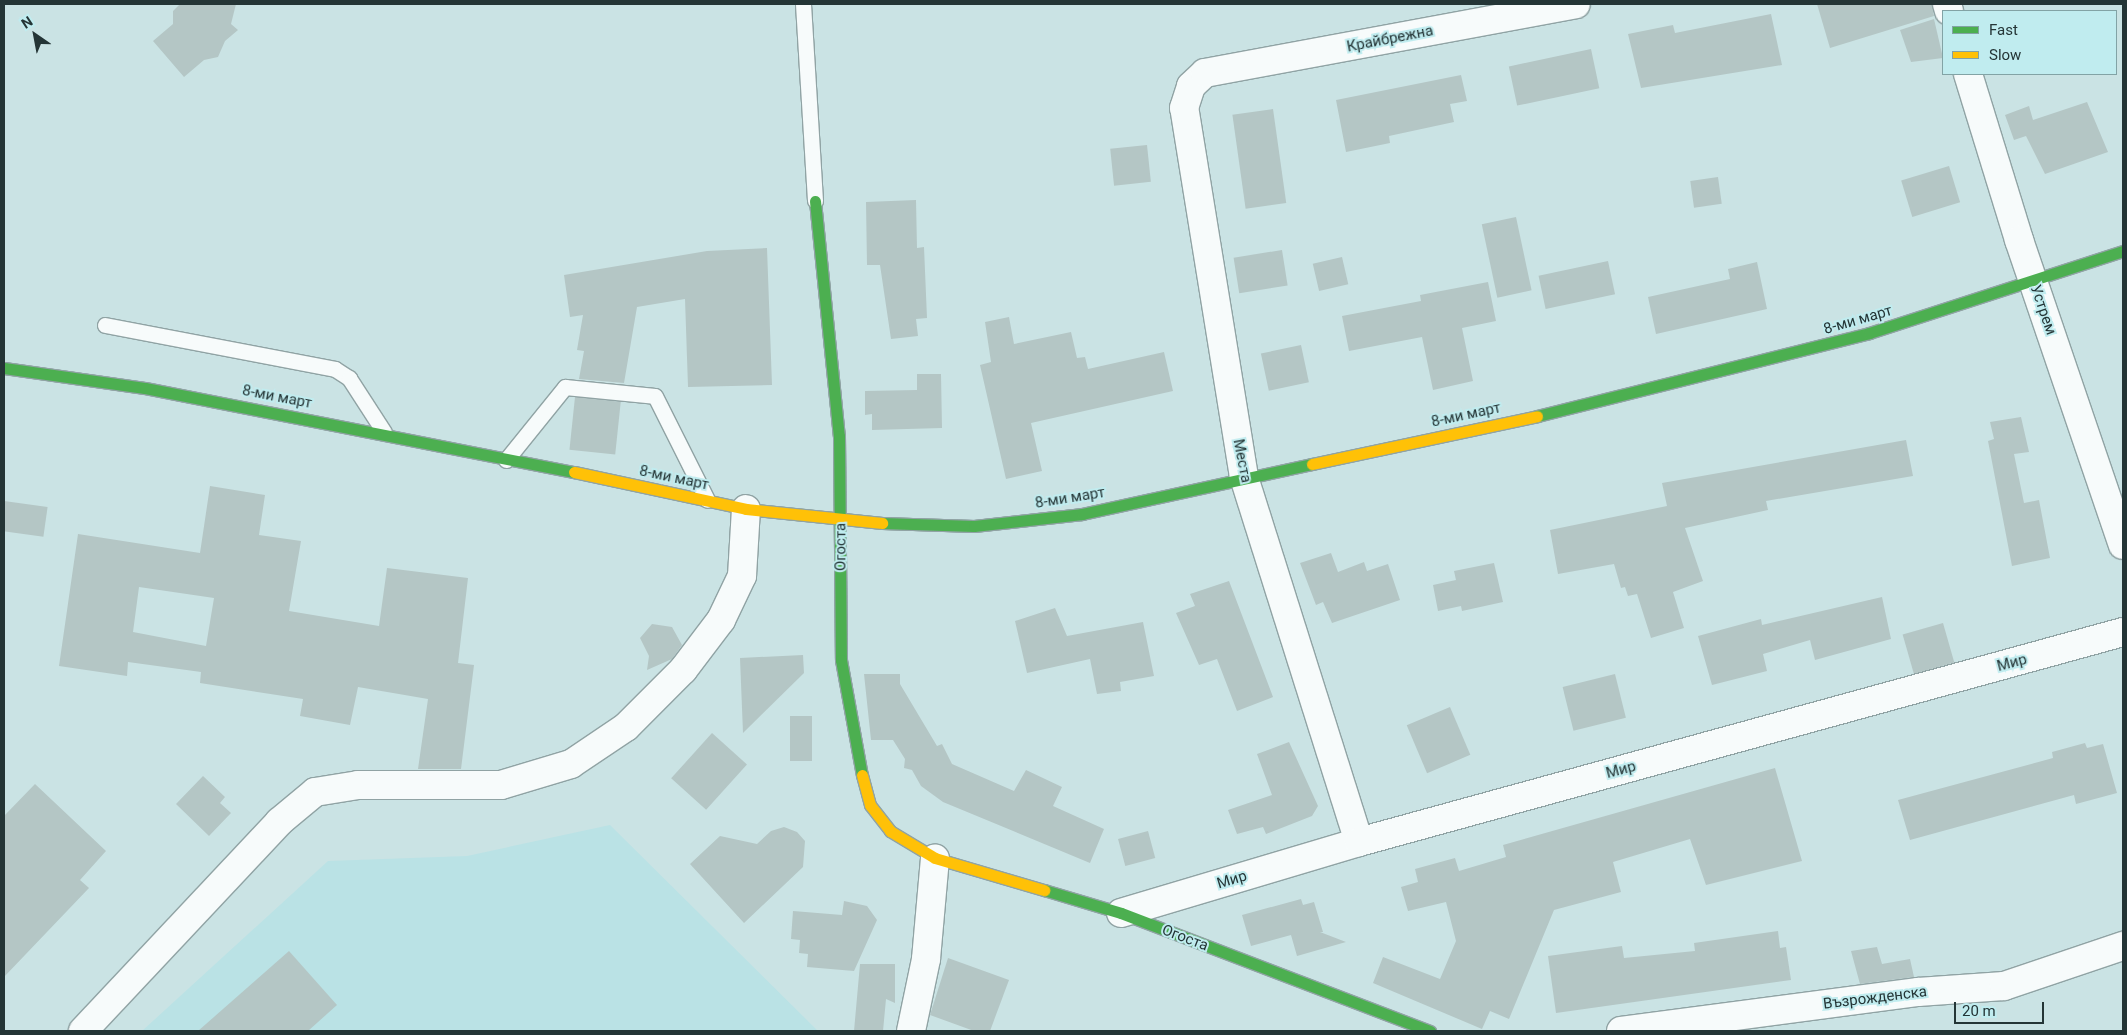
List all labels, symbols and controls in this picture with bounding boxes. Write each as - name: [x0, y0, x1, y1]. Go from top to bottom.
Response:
- north arrow: [10, 10, 60, 60]
- legend: [1942, 10, 2117, 75]
- text: N: [18, 13, 35, 32]
- text: Fast: [1989, 21, 2018, 39]
- street label: Крайбрежна: [1345, 22, 1435, 56]
- text: Slow: [1989, 46, 2021, 64]
- street label: Устрем: [2026, 283, 2060, 337]
- street label: 8-ми март: [1822, 302, 1894, 338]
- street label: 8-ми март: [241, 381, 313, 413]
- street label: 8-ми март: [1430, 399, 1502, 431]
- street label: Места: [1229, 438, 1255, 484]
- street label: 8-ми март: [638, 462, 710, 494]
- street label: 8-ми март: [1034, 484, 1106, 512]
- street label: Огоста: [832, 523, 850, 571]
- street label: Мир: [1995, 650, 2029, 676]
- street label: Мир: [1604, 757, 1638, 783]
- street label: Мир: [1215, 867, 1249, 893]
- street label: Огоста: [1159, 921, 1211, 955]
- street label: Възрожденска: [1822, 983, 1928, 1013]
- scale bar: [1957, 992, 2047, 1024]
- text: 20 m: [1962, 1002, 1996, 1020]

